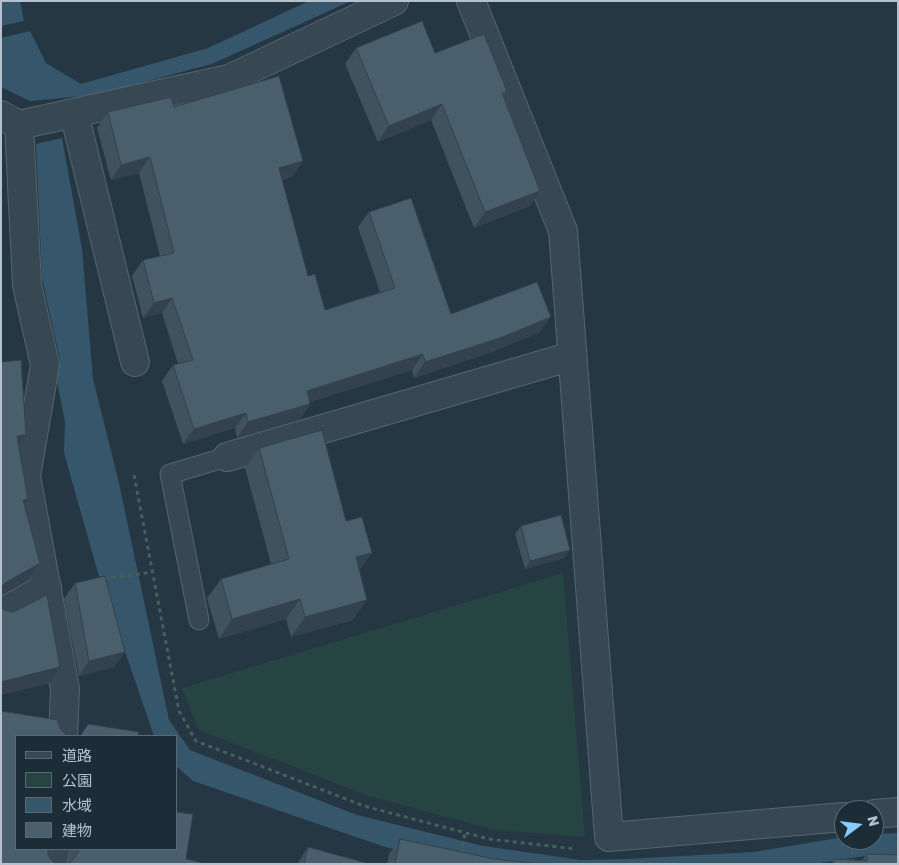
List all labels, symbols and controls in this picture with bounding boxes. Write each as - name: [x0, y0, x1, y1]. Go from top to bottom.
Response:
- legend: [15, 735, 178, 850]
- text: 道路: [62, 747, 92, 765]
- text: 公園: [62, 772, 92, 790]
- text: 水域: [62, 797, 92, 815]
- north arrow: [834, 800, 884, 850]
- text: N: [863, 814, 883, 828]
- text: 建物: [62, 822, 92, 840]

